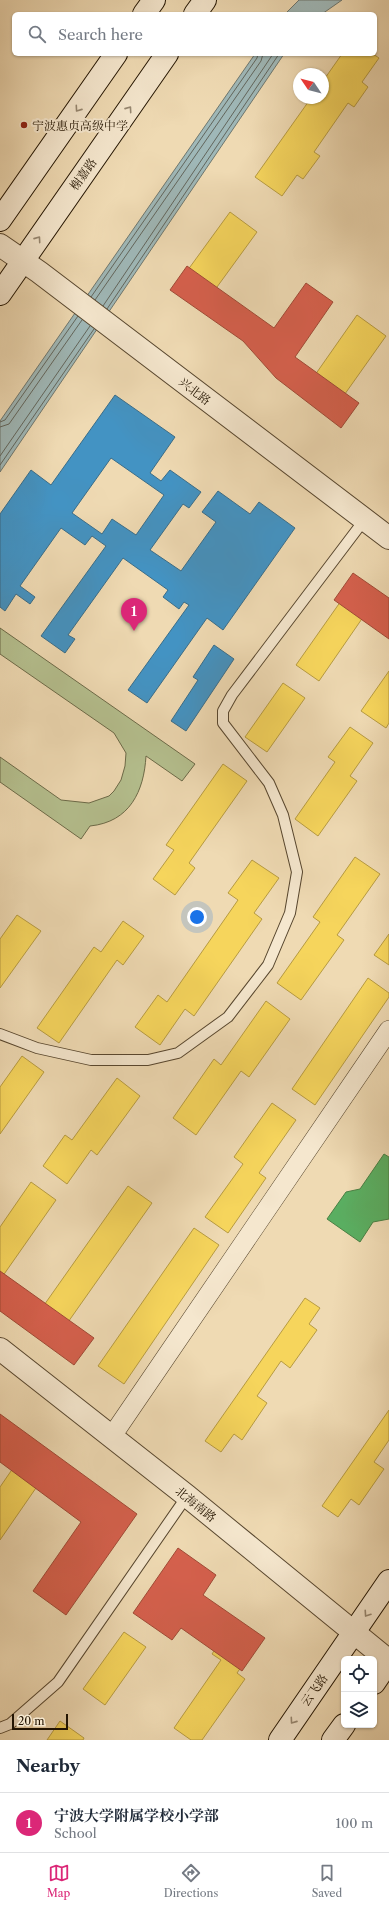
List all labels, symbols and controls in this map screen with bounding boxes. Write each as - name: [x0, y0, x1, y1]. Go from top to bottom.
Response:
- search box: [12, 12, 377, 56]
- icon: search: [26, 23, 48, 45]
- text: Search here: [58, 25, 143, 44]
- north arrow: [293, 68, 329, 104]
- one-way arrow: [75, 105, 83, 112]
- one-way arrow: [124, 106, 132, 113]
- place label: 宁波惠贞高级中学: [32, 118, 128, 133]
- marker: 宁波惠贞高级中学: [19, 120, 29, 130]
- street label: 榭嘉路: [67, 155, 99, 193]
- one-way arrow: [33, 236, 40, 243]
- street label: 兴北路: [176, 374, 214, 408]
- pin: 1: [121, 598, 147, 631]
- your location: [187, 907, 207, 927]
- street label: 北海南路: [173, 1483, 219, 1525]
- one-way arrow: [365, 1609, 372, 1616]
- map controls: [341, 1656, 377, 1728]
- button: locate: [341, 1656, 377, 1692]
- street label: 云飞路: [298, 1671, 330, 1709]
- button: layers: [341, 1692, 377, 1728]
- scale bar: [12, 1712, 68, 1731]
- text: 20 m: [18, 1714, 44, 1728]
- one-way arrow: [291, 1716, 298, 1723]
- text: Nearby: [16, 1756, 80, 1776]
- text: 宁波大学附属学校小学部: [54, 1806, 219, 1825]
- text: 1: [26, 1815, 32, 1831]
- text: 100 m: [335, 1815, 373, 1831]
- text: School: [54, 1825, 97, 1841]
- tab: Map: [47, 1862, 70, 1900]
- tab: Directions: [164, 1862, 218, 1900]
- tab: Saved: [312, 1862, 342, 1900]

